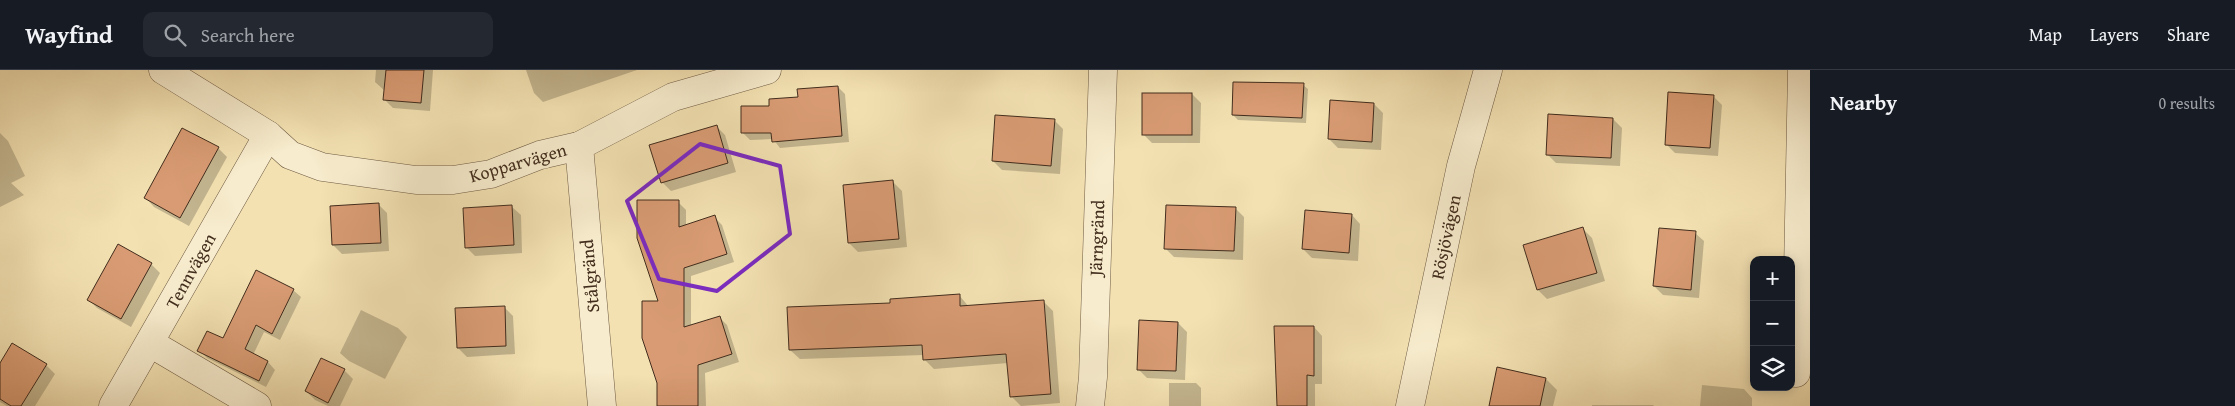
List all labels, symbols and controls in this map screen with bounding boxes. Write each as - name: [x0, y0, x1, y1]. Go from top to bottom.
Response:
- search box: [143, 12, 493, 57]
- text: Wayfind: [25, 17, 113, 52]
- icon: search: [161, 21, 189, 49]
- text: Search here: [201, 21, 295, 49]
- text: Map: [2029, 21, 2062, 48]
- text: Layers: [2090, 21, 2139, 48]
- text: Share: [2167, 21, 2210, 48]
- text: Nearby: [1830, 87, 1897, 118]
- text: 0 results: [2158, 91, 2215, 115]
- street label: Kopparvägen: [466, 136, 570, 189]
- street label: Rösjövägen: [1423, 192, 1468, 282]
- street label: Järngränd: [1082, 199, 1111, 279]
- street label: Tennvägen: [159, 228, 222, 314]
- street label: Stålgränd: [573, 238, 606, 314]
- map controls: [1750, 256, 1795, 391]
- button: +: [1750, 256, 1795, 301]
- button: −: [1750, 301, 1795, 346]
- button: layers: [1750, 346, 1795, 391]

